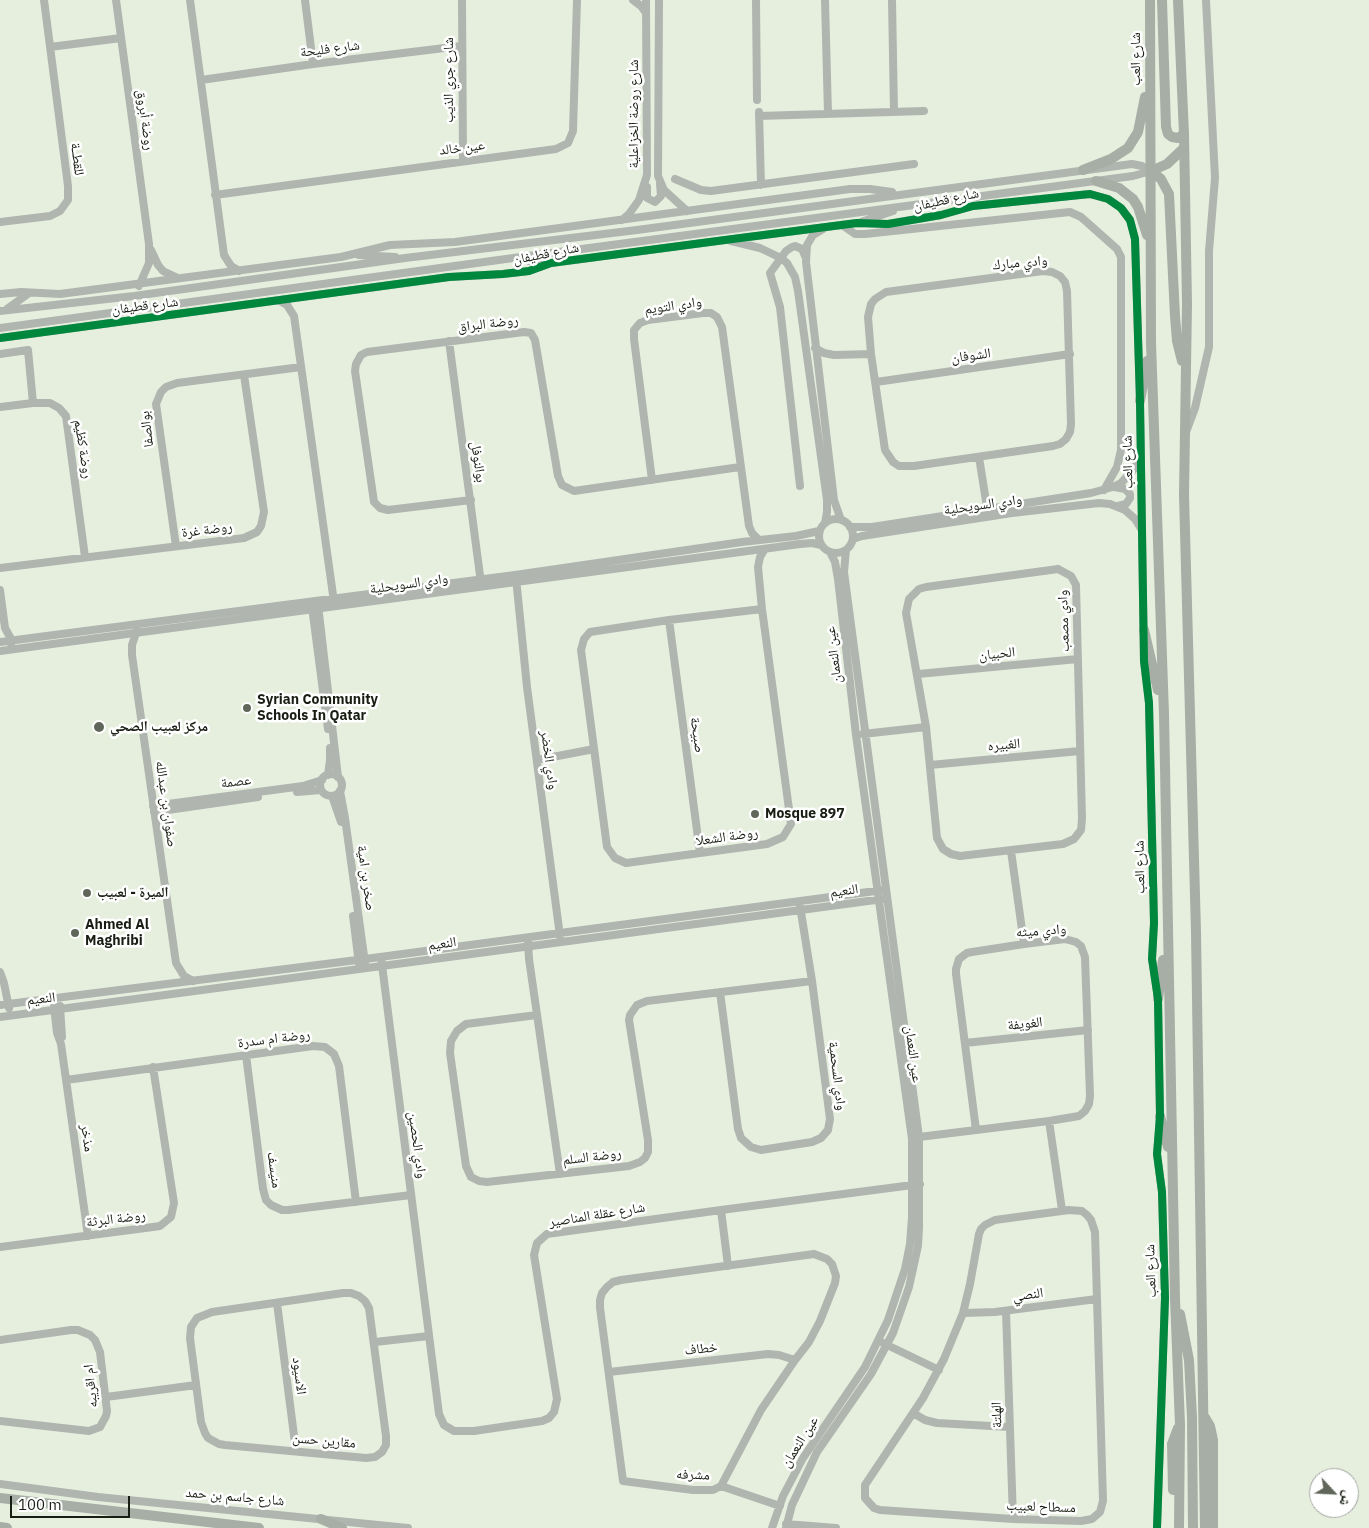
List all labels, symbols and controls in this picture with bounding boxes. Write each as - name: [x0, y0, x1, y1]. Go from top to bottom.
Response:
- street label: شارع العب: [1128, 32, 1144, 86]
- street label: شارع فليحة: [299, 37, 361, 61]
- street label: شارع جري الذيب: [441, 37, 457, 123]
- street label: شارع روضة الخزاعلية: [626, 60, 642, 168]
- street label: روضة أبروق: [132, 89, 158, 151]
- street label: عين خالد: [438, 137, 486, 159]
- street label: للقطــة: [67, 142, 87, 176]
- street label: شارع قطيفان: [912, 185, 980, 215]
- street label: شارع قطيفان: [512, 239, 580, 269]
- street label: وادي مبارك: [992, 252, 1048, 274]
- street label: شارع قطيفان: [111, 294, 179, 318]
- street label: وادي التويم: [643, 294, 703, 318]
- street label: روضة البراق: [457, 312, 519, 336]
- street label: الشوفان: [950, 345, 992, 367]
- street label: بوالصفا: [136, 410, 158, 448]
- street label: روضة كظيم: [70, 418, 96, 480]
- street label: شارع العب: [1119, 435, 1137, 489]
- street label: بوالنوفل: [467, 440, 489, 484]
- street label: وادي السويحلية: [943, 491, 1023, 519]
- street label: روضة غرة: [181, 519, 233, 541]
- street label: وادي السويحلية: [369, 570, 449, 598]
- street label: وادي مصعب: [1055, 590, 1073, 652]
- street label: عين النعمان: [822, 626, 846, 684]
- street label: الحبيان: [978, 644, 1016, 664]
- place label: Syrian Community Schools In Qatar: [257, 692, 378, 724]
- marker: Syrian Community Schools In Qatar: [241, 702, 253, 714]
- street label: صبيحة: [686, 716, 708, 754]
- place label: مركز لعبيب الصحي: [110, 719, 208, 735]
- marker: مركز لعبيب الصحي: [92, 720, 106, 734]
- street label: وادي الخضر: [537, 729, 561, 791]
- street label: الغبيره: [987, 735, 1021, 755]
- street label: صفوان بن عبدالله: [152, 760, 180, 848]
- street label: عصمة: [220, 772, 252, 792]
- place label: Mosque 897: [765, 806, 845, 822]
- marker: Mosque 897: [749, 808, 761, 820]
- street label: روضة الشعلا: [695, 824, 759, 850]
- street label: شارع العب: [1131, 840, 1149, 894]
- street label: صخر بن امية: [353, 844, 379, 912]
- street label: النعيم: [829, 881, 859, 901]
- place label: الميرة - لعبيب: [97, 885, 168, 901]
- marker: الميرة - لعبيب: [81, 887, 93, 899]
- place label: Ahmed Al Maghribi: [85, 917, 149, 950]
- street label: وادي ميثه: [1015, 921, 1067, 941]
- marker: Ahmed Al Maghribi: [69, 927, 81, 939]
- street label: النعيم: [427, 934, 457, 954]
- street label: النعيم: [26, 989, 56, 1009]
- street label: الغويفة: [1007, 1014, 1043, 1034]
- street label: عين النعمان: [901, 1024, 925, 1084]
- street label: روضة ام سدرة: [237, 1026, 311, 1052]
- street label: وادي السحمية: [824, 1040, 850, 1112]
- street label: وادي الحصين: [404, 1110, 430, 1180]
- street label: مذخر: [77, 1123, 97, 1153]
- street label: روضة السلم: [562, 1145, 622, 1169]
- street label: منيسف: [263, 1151, 285, 1189]
- street label: شارع عقلة المناصير: [548, 1199, 646, 1231]
- street label: روضة البرثة: [85, 1207, 147, 1231]
- street label: شارع العب: [1142, 1244, 1160, 1298]
- street label: النصي: [1012, 1285, 1044, 1305]
- street label: خطاف: [684, 1339, 718, 1359]
- street label: الاسيود: [288, 1357, 310, 1395]
- street label: ام اقريبه: [80, 1363, 102, 1409]
- street label: الهلتة: [988, 1401, 1006, 1429]
- street label: عين النعمان: [778, 1413, 822, 1471]
- street label: مقارين حسن: [292, 1430, 356, 1452]
- street label: مشرفه: [676, 1466, 710, 1484]
- north arrow: [1309, 1468, 1359, 1518]
- street label: شارع جاسم بن حمد: [185, 1484, 285, 1510]
- scale bar: [12, 1486, 132, 1518]
- text: ش: [1335, 1488, 1358, 1509]
- text: 100 m: [18, 1495, 62, 1514]
- street label: مسطاح لعبيب: [1006, 1497, 1076, 1517]

